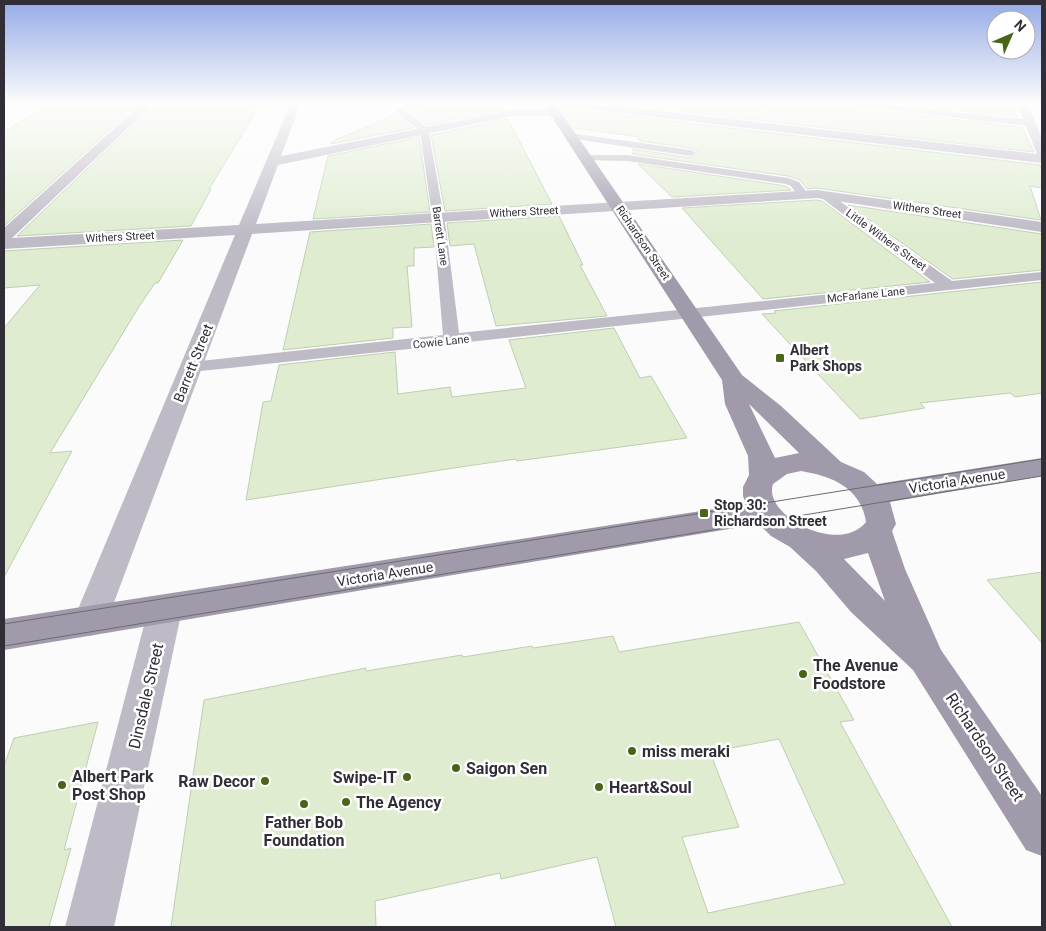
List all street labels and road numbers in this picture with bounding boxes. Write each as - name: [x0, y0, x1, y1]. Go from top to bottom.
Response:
- street label: Withers Street: [892, 199, 963, 221]
- street label: Richardson Street: [613, 203, 673, 283]
- street label: Withers Street: [489, 204, 559, 220]
- street label: Barrett Lane: [429, 206, 451, 267]
- street label: Little Withers Street: [843, 206, 929, 274]
- street label: Withers Street: [85, 229, 155, 245]
- street label: McFarlane Lane: [826, 284, 906, 306]
- street label: Barrett Street: [170, 321, 216, 404]
- street label: Cowie Lane: [412, 333, 470, 351]
- street label: Victoria Avenue: [908, 466, 1006, 496]
- street label: Victoria Avenue: [336, 559, 434, 589]
- street label: Dinsdale Street: [125, 641, 167, 751]
- street label: Richardson Street: [942, 689, 1028, 805]

